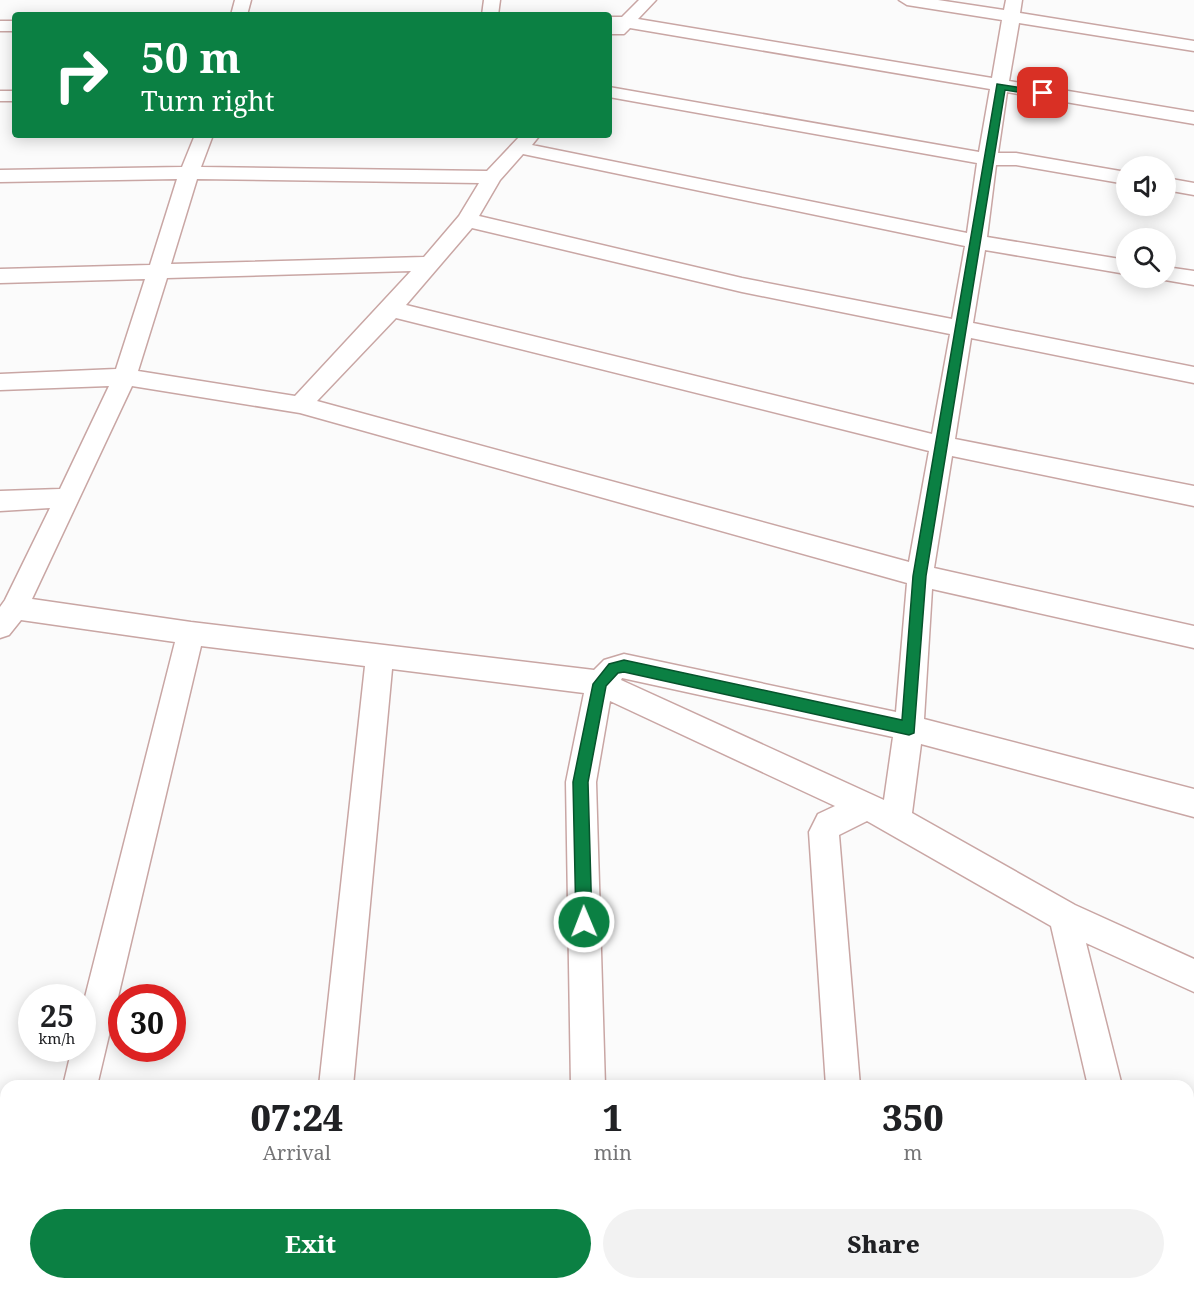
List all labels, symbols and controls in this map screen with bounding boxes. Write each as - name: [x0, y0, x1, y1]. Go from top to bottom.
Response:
- text: 50 m: [141, 28, 241, 85]
- icon: right: [42, 36, 120, 114]
- pin: [1017, 67, 1068, 118]
- icon: arrive: [1026, 76, 1059, 109]
- text: Turn right: [141, 82, 274, 119]
- map controls: [1116, 156, 1176, 288]
- button: sound: [1116, 156, 1176, 216]
- button: search: [1116, 228, 1176, 288]
- position arrow: [552, 890, 616, 954]
- speed limit sign: 30: [108, 984, 186, 1062]
- text: 25: [40, 995, 74, 1036]
- text: km/h: [39, 1028, 75, 1048]
- text: 07:24: [250, 1093, 343, 1142]
- text: 1: [603, 1093, 623, 1142]
- text: 350: [882, 1093, 944, 1142]
- text: Arrival: [263, 1139, 331, 1166]
- text: min: [594, 1139, 632, 1166]
- text: m: [904, 1139, 922, 1166]
- button: Exit: [30, 1209, 591, 1278]
- button: Share: [603, 1209, 1164, 1278]

